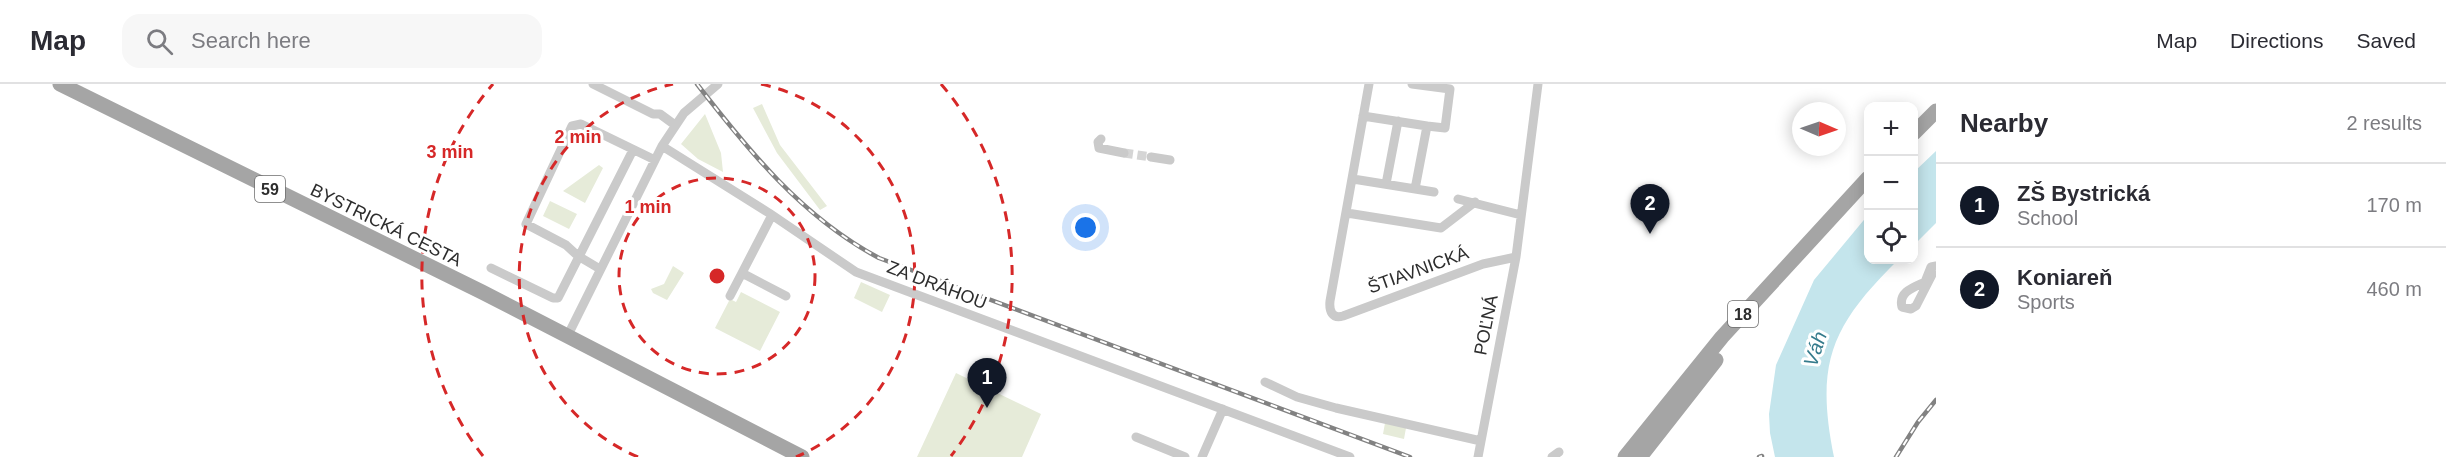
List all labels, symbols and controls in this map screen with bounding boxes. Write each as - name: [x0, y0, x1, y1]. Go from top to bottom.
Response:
- search box: [122, 14, 542, 68]
- text: Map: [30, 25, 86, 56]
- icon: search: [143, 25, 176, 58]
- text: Search here: [191, 28, 311, 53]
- text: Map: [2156, 29, 2197, 52]
- text: Directions: [2230, 29, 2323, 52]
- text: Saved: [2356, 29, 2416, 52]
- north arrow: [1792, 102, 1846, 156]
- map controls: [1864, 102, 1918, 264]
- button: +: [1864, 102, 1918, 156]
- text: Nearby: [1960, 108, 2048, 138]
- text: 2 results: [2346, 112, 2422, 134]
- text: 2 min: [554, 127, 602, 147]
- text: 3 min: [426, 142, 474, 162]
- button: −: [1864, 156, 1918, 210]
- road number: 59: [255, 176, 285, 202]
- street label: BYSTRICKÁ CESTA: [307, 180, 465, 270]
- text: ZŠ Bystrická: [2017, 181, 2150, 206]
- pin: 2: [1630, 184, 1670, 234]
- text: 1: [1974, 194, 1985, 216]
- text: 170 m: [2366, 194, 2422, 216]
- text: 1 min: [624, 197, 672, 217]
- text: School: [2017, 207, 2078, 229]
- button: locate: [1864, 210, 1918, 264]
- your location: [1071, 213, 1100, 242]
- street label: ŠTIAVNICKÁ: [1365, 242, 1471, 297]
- street label: ZA DRÁHOU: [884, 257, 990, 313]
- text: Koniareň: [2017, 265, 2112, 290]
- centre of rings: [707, 266, 727, 286]
- text: 2: [1974, 278, 1985, 300]
- text: 460 m: [2366, 278, 2422, 300]
- text: Sports: [2017, 291, 2075, 313]
- street label: POĽNÁ: [1470, 293, 1502, 357]
- road number: 18: [1728, 301, 1758, 327]
- water label: Váh: [1799, 329, 1831, 369]
- pin: 1: [968, 358, 1006, 408]

